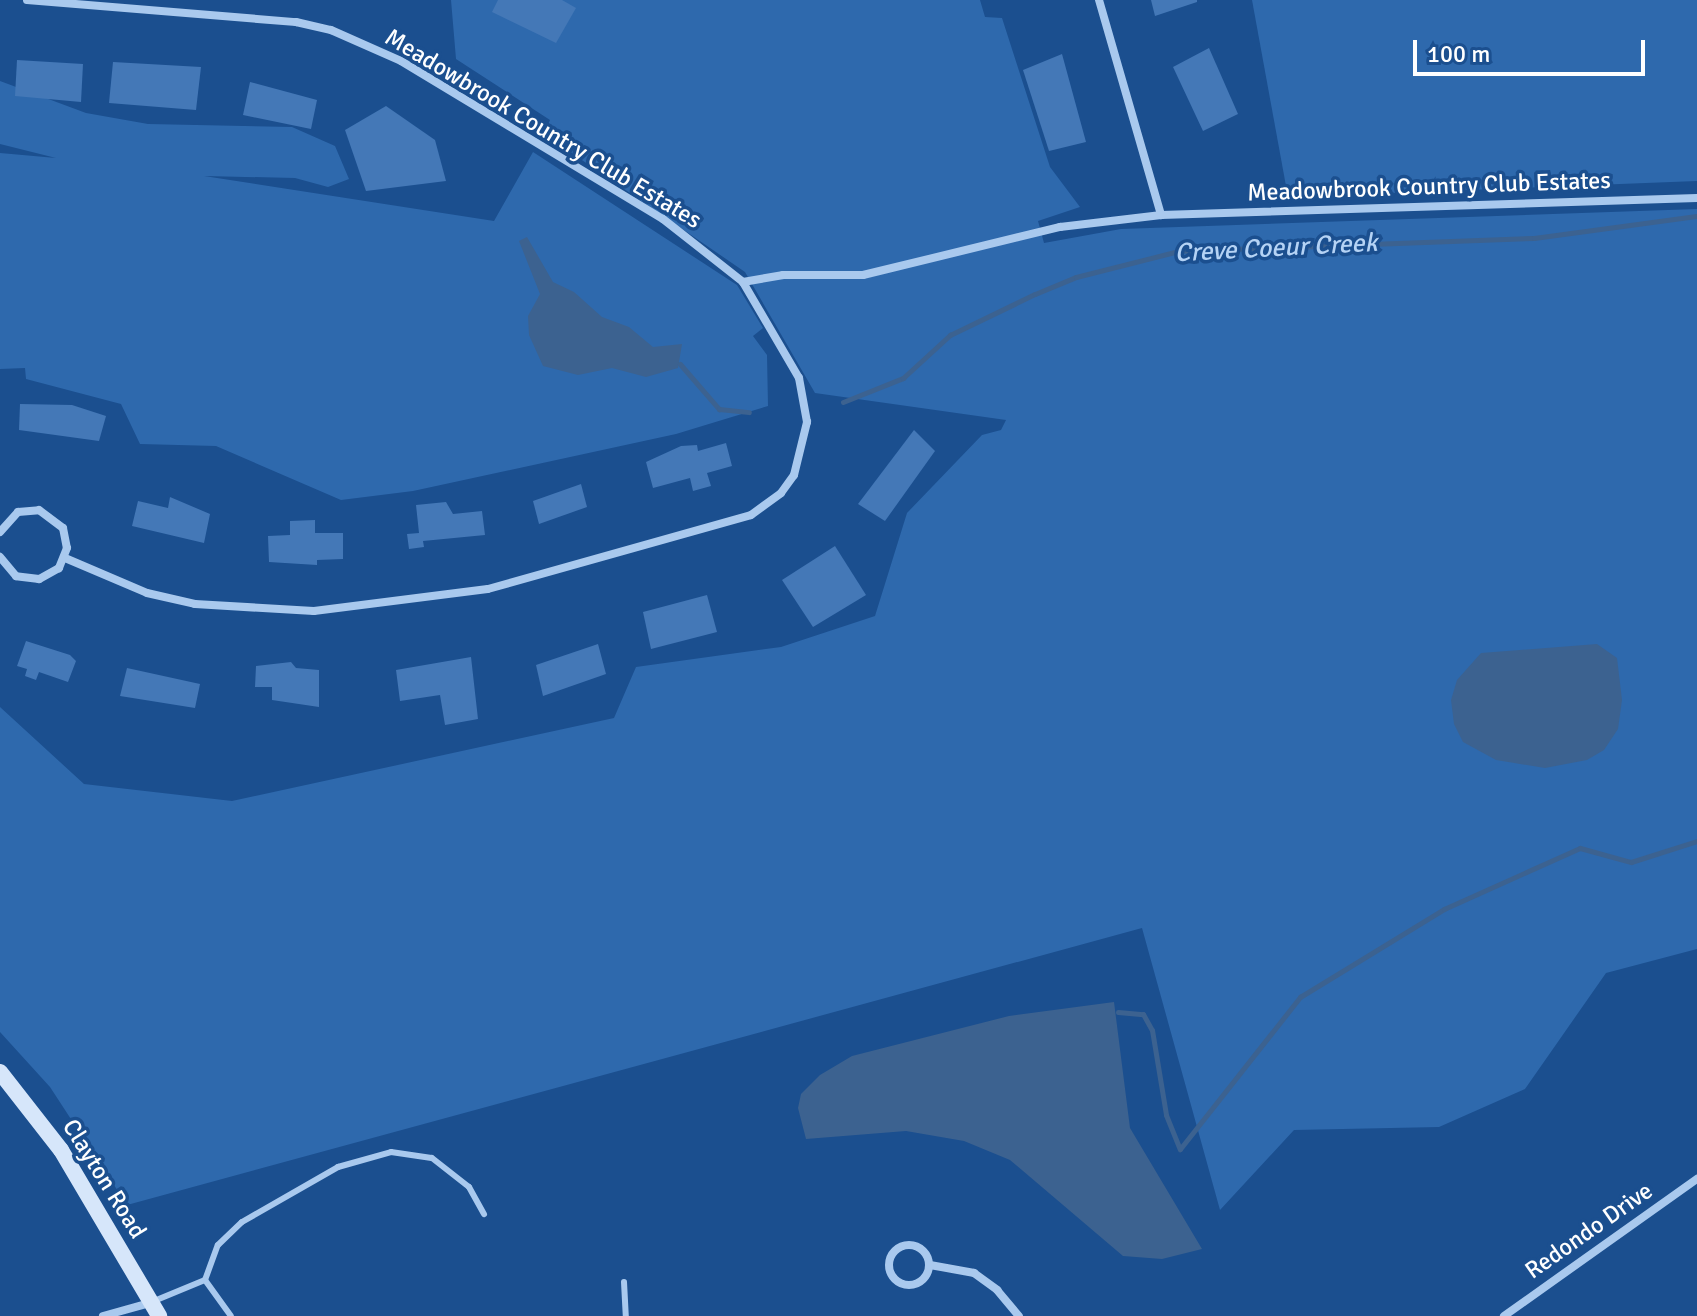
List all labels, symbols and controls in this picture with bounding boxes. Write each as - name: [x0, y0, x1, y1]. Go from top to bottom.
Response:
- street label: Meadowbrook Country Club Estates: [380, 23, 706, 235]
- scale bar: [1417, 24, 1649, 74]
- text: 100 m: [1427, 39, 1490, 69]
- street label: Meadowbrook Country Club Estates: [1247, 166, 1611, 208]
- water label: Creve Coeur Creek: [1174, 228, 1378, 270]
- street label: Clayton Road: [56, 1114, 152, 1244]
- street label: Redondo Drive: [1520, 1177, 1658, 1285]

